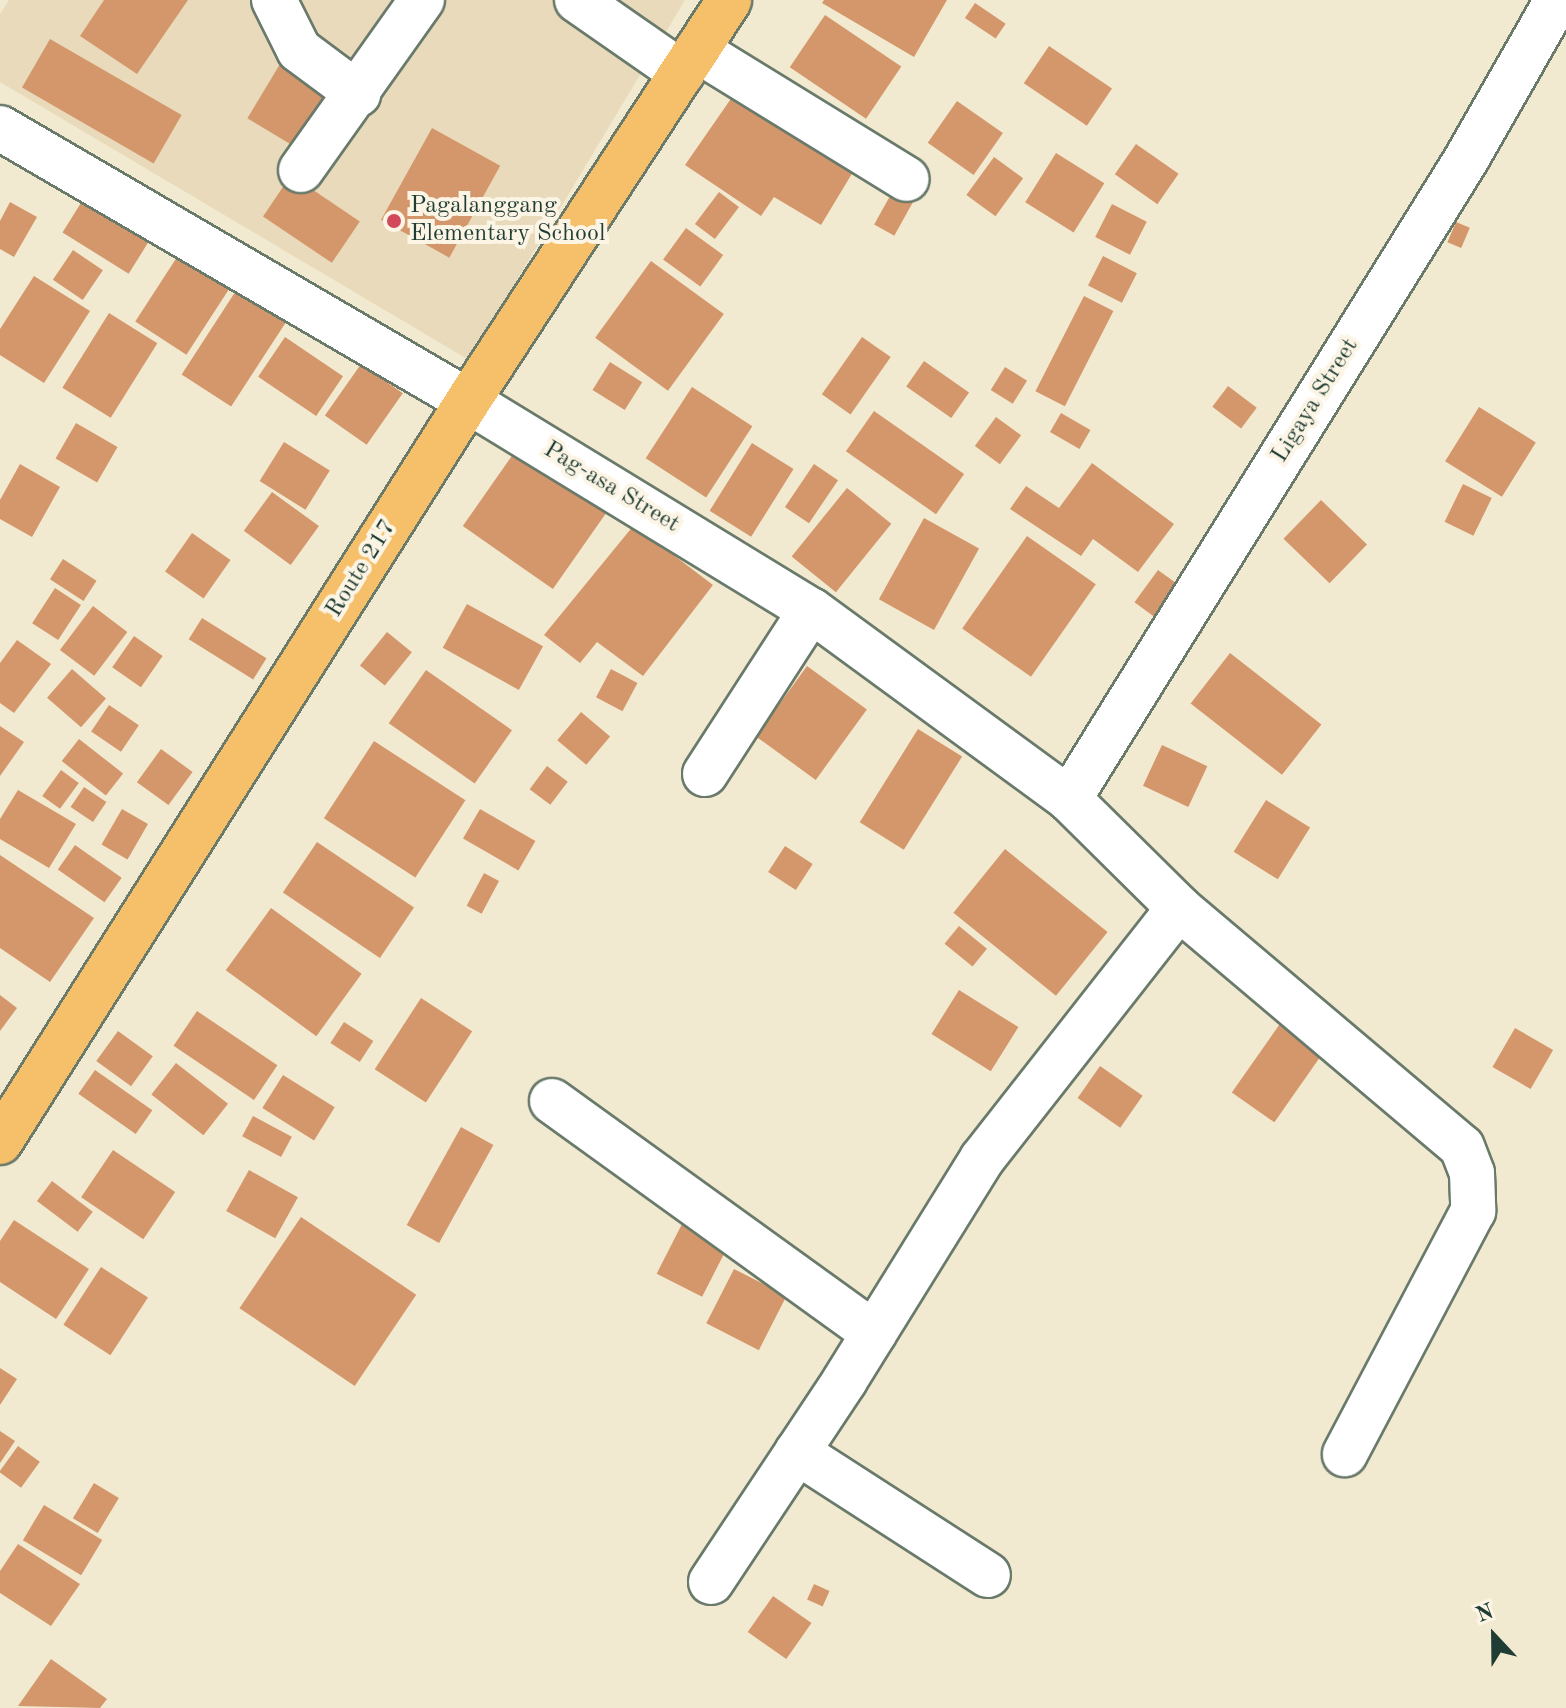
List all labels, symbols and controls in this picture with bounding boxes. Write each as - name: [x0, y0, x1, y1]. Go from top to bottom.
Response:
- place label: Pagalanggang Elementary School: [410, 193, 605, 249]
- marker: Pagalanggang Elementary School: [385, 212, 403, 230]
- street label: Ligaya Street: [1266, 334, 1366, 468]
- street label: Pag-asa Street: [538, 436, 684, 540]
- street label: Route 217: [321, 515, 403, 623]
- north arrow: [1454, 1596, 1534, 1676]
- text: N: [1473, 1600, 1497, 1627]

